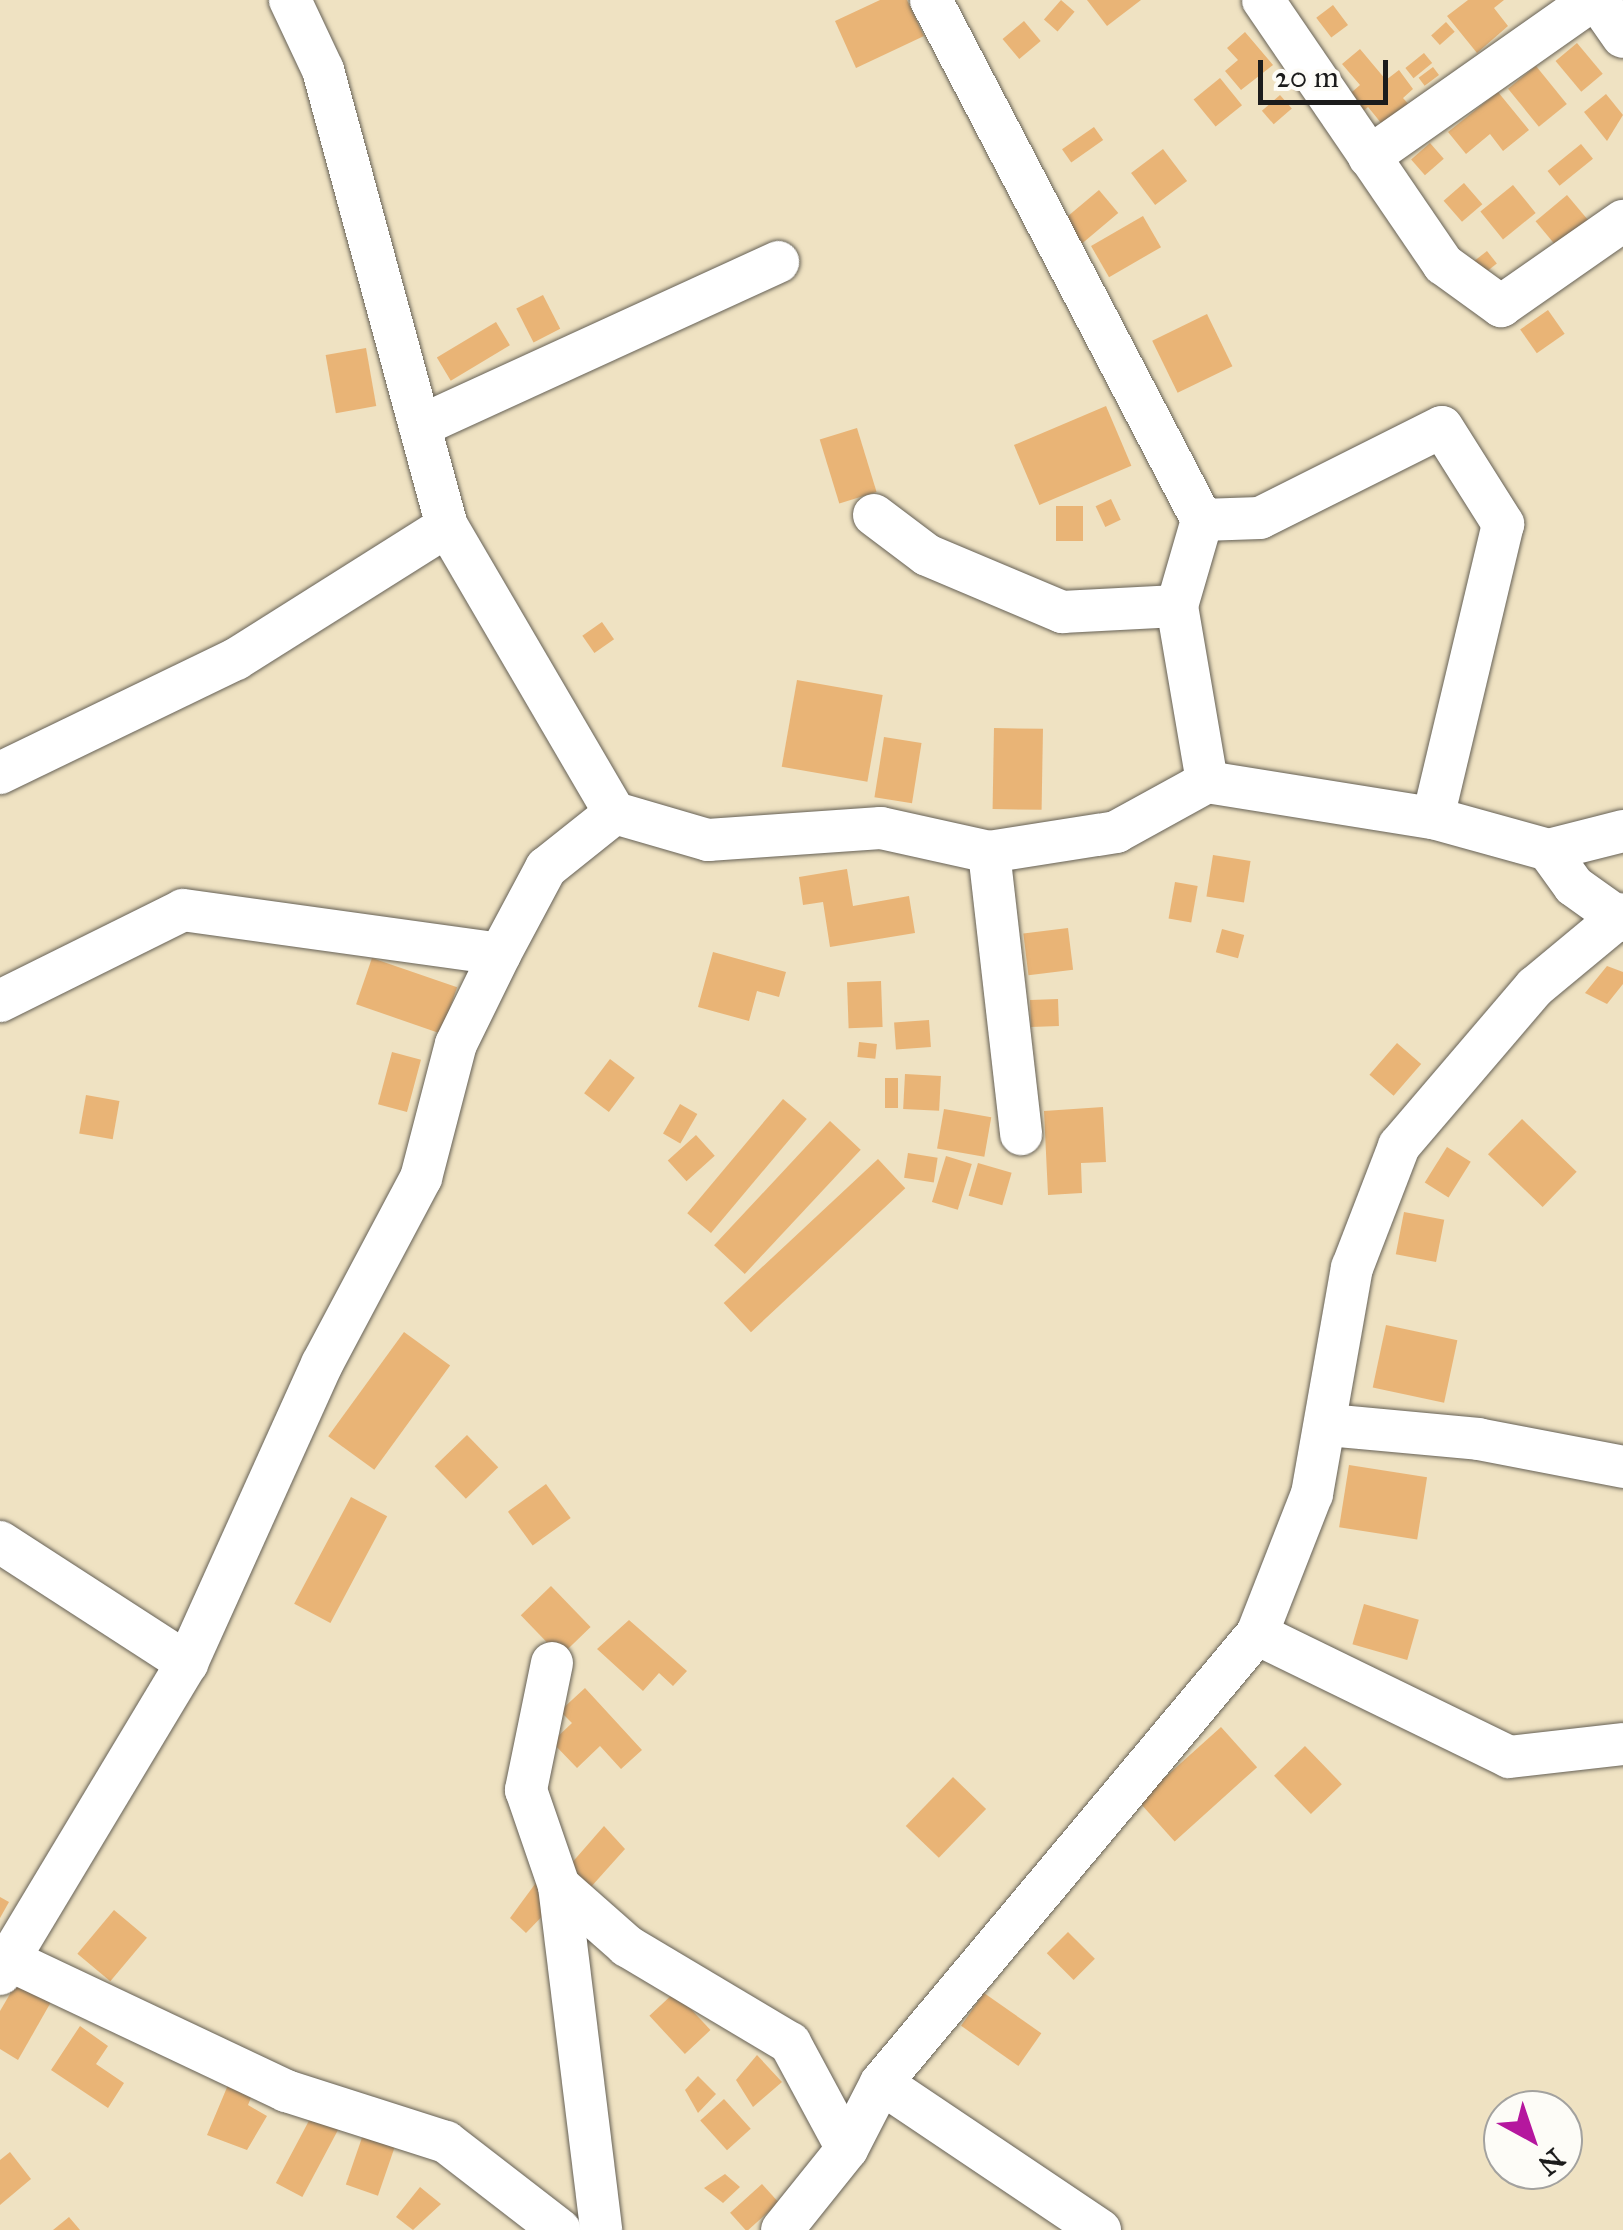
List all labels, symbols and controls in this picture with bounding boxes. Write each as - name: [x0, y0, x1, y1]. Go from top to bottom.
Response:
- scale bar: [1263, 40, 1393, 102]
- text: 20 m: [1275, 59, 1339, 95]
- north arrow: [1483, 2090, 1583, 2190]
- text: N: [1531, 2141, 1572, 2183]

